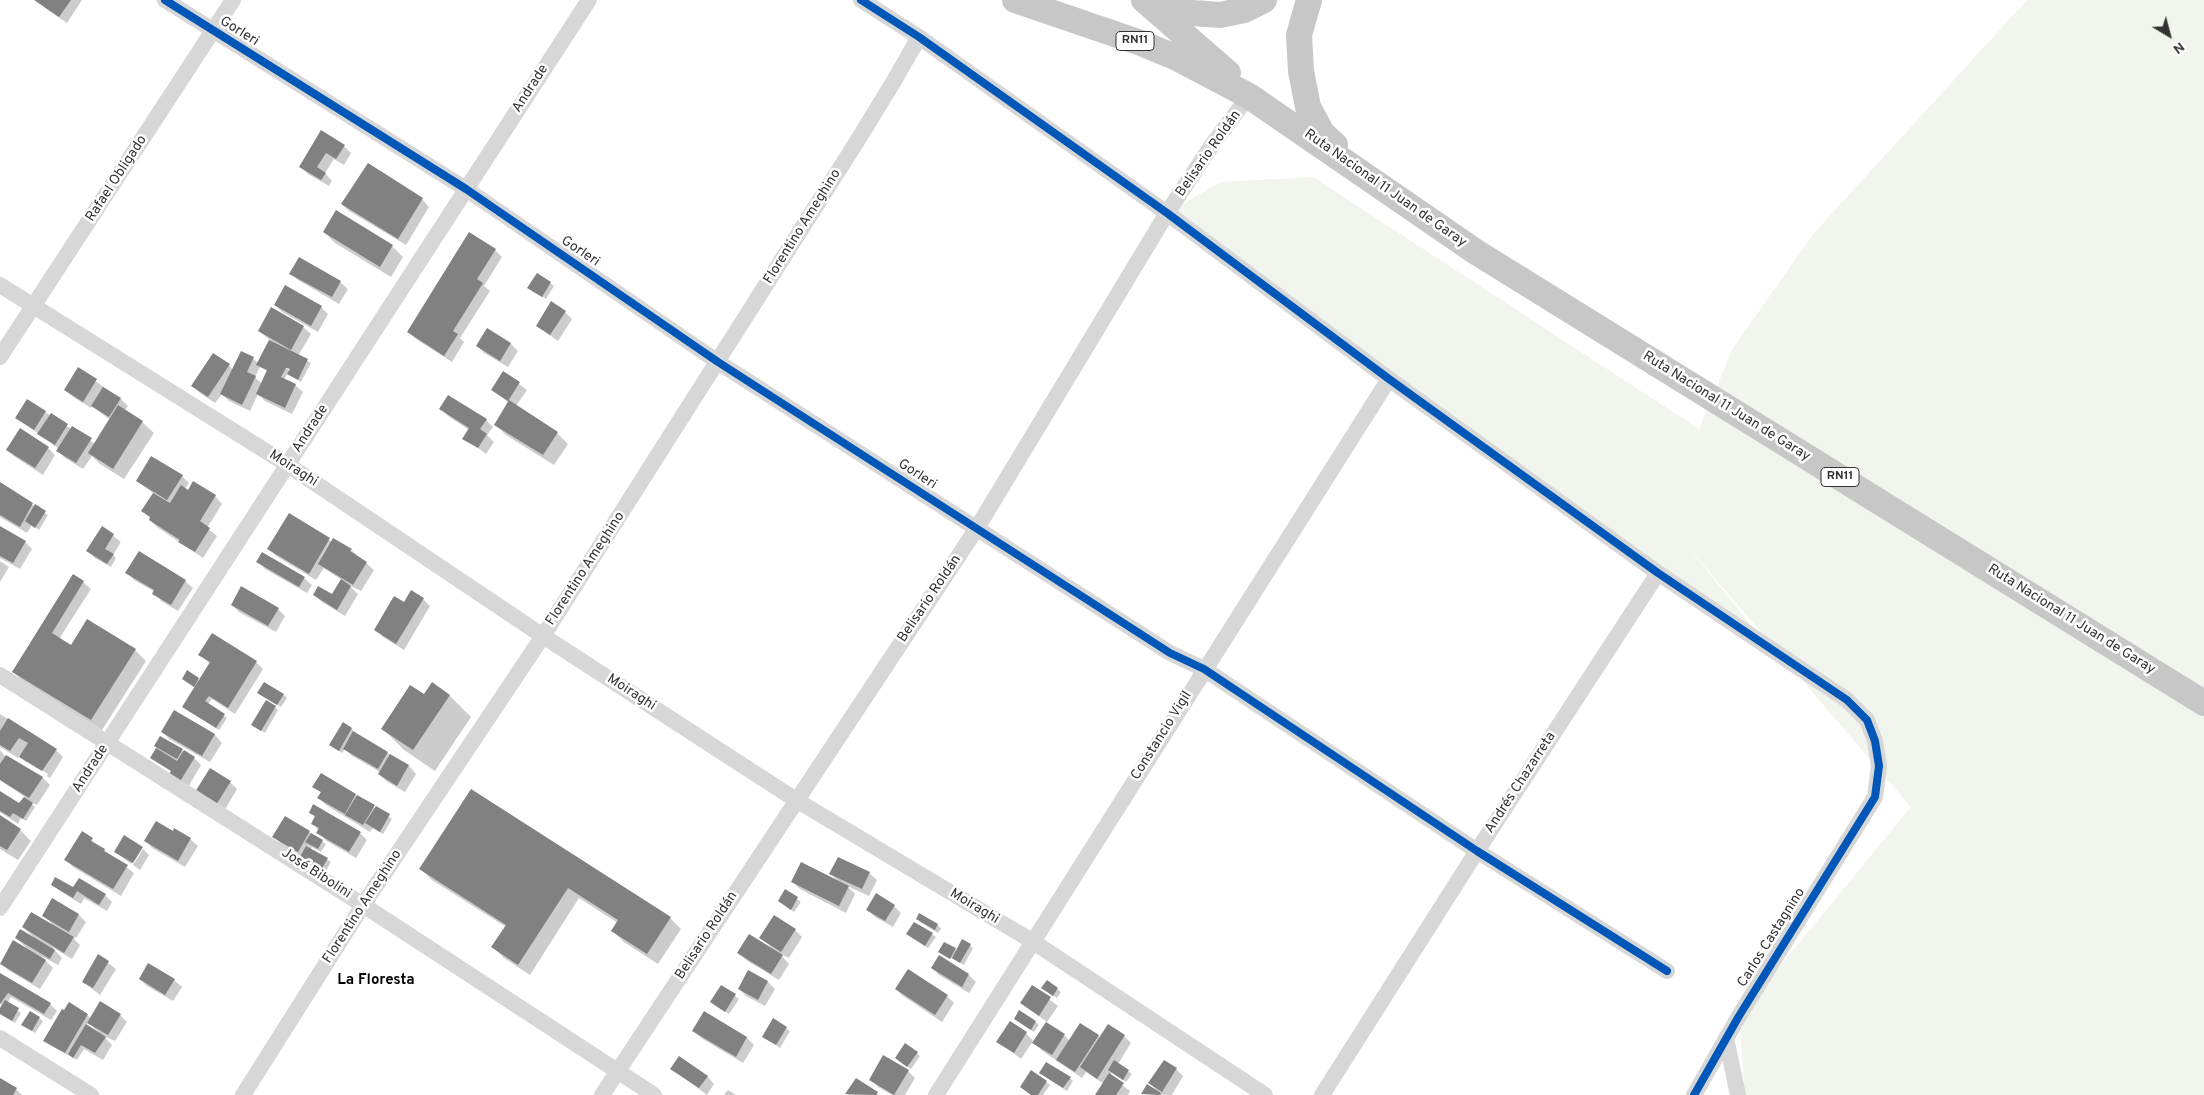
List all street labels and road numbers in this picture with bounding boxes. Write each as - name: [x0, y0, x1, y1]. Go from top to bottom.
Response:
- street label: Gorleri: [216, 13, 262, 51]
- road number: RN11: [1116, 31, 1154, 50]
- street label: Andrade: [509, 62, 553, 116]
- street label: Belisario Roldán: [1173, 108, 1245, 200]
- street label: Ruta Nacional 11 Juan de Garay: [1301, 126, 1469, 252]
- street label: Rafael Obligado: [83, 133, 151, 225]
- street label: Florentino Ameghino: [761, 167, 845, 287]
- street label: Gorleri: [557, 233, 603, 271]
- street label: Ruta Nacional 11 Juan de Garay: [1639, 348, 1813, 466]
- street label: Andrade: [289, 402, 333, 456]
- street label: Moiraghi: [265, 447, 321, 491]
- street label: Gorleri: [894, 456, 940, 494]
- road number: RN11: [1821, 468, 1859, 487]
- street label: Florentino Ameghino: [543, 509, 629, 629]
- street label: Belisario Roldán: [895, 552, 965, 646]
- street label: Ruta Nacional 11 Juan de Garay: [1984, 561, 2158, 679]
- street label: Moiraghi: [603, 671, 659, 715]
- street label: Constancio Vigil: [1128, 689, 1196, 783]
- street label: Andrés Chazarreta: [1482, 729, 1560, 837]
- street label: Andrade: [69, 742, 113, 796]
- street label: José Bibolini: [278, 845, 354, 903]
- street label: Florentino Ameghino: [320, 847, 406, 967]
- street label: Carlos Castagnino: [1735, 885, 1809, 991]
- street label: Moiraghi: [946, 886, 1002, 928]
- street label: Belisario Roldán: [672, 889, 742, 983]

